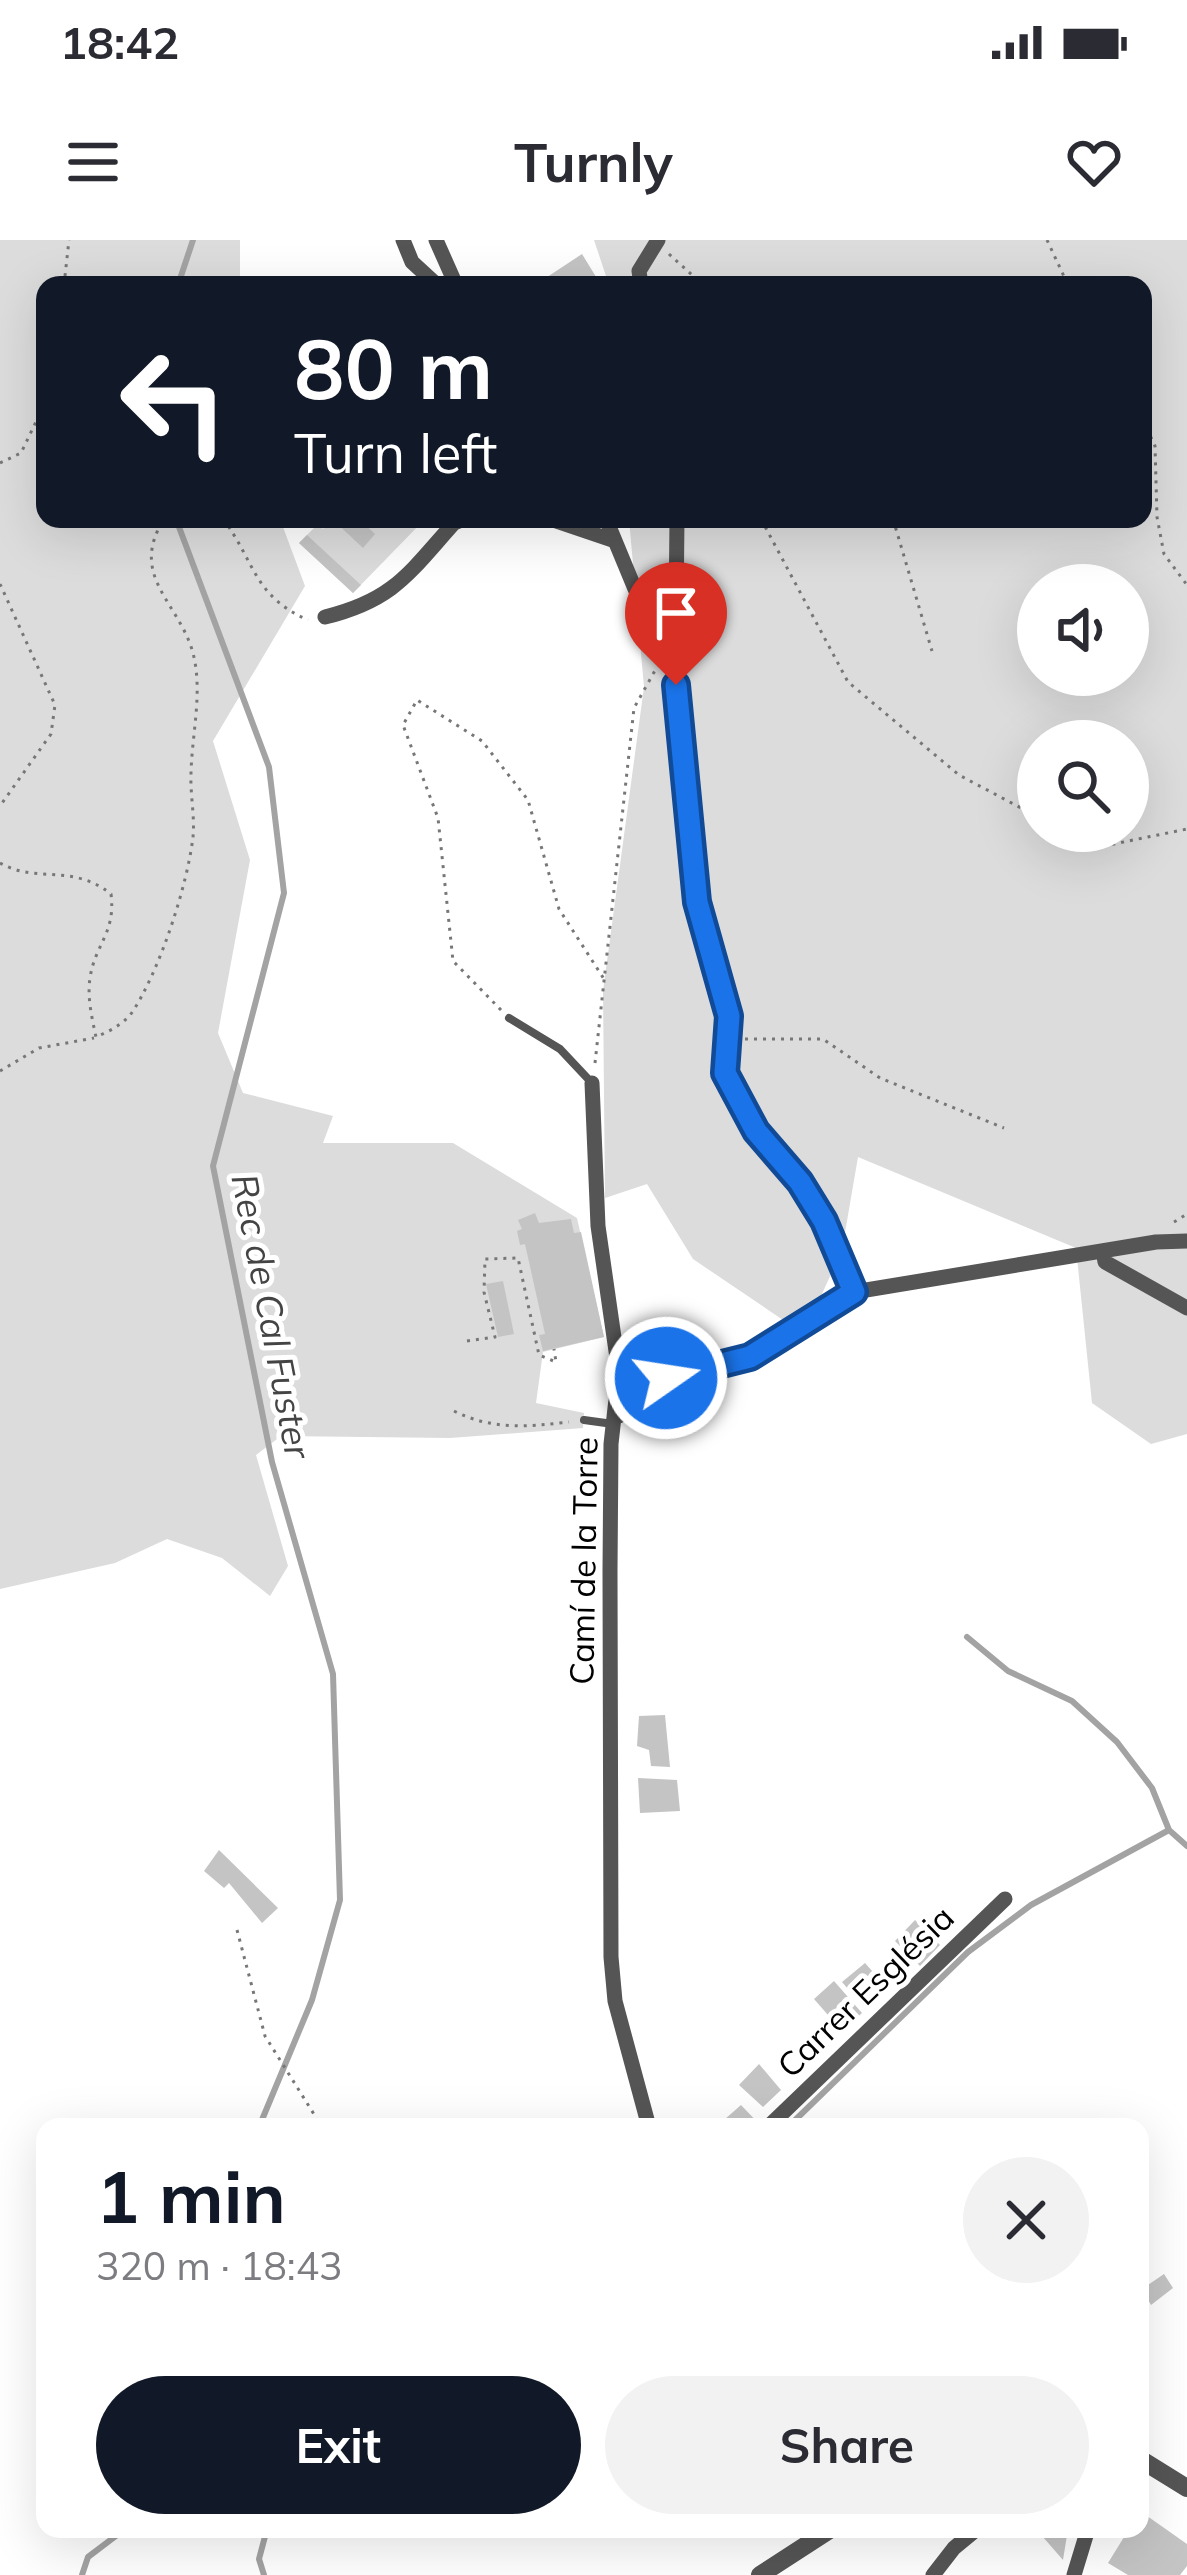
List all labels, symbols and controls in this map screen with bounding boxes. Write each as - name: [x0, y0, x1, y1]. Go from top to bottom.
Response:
- text: 18:42: [60, 14, 179, 70]
- text: Turnly: [514, 128, 673, 196]
- icon: menu: [60, 129, 126, 195]
- icon: heart: [1061, 129, 1127, 195]
- text: 80 m: [294, 315, 493, 420]
- icon: left: [96, 324, 252, 480]
- text: Turn left: [294, 419, 497, 487]
- pin: [625, 562, 727, 685]
- map controls: [1017, 564, 1149, 852]
- button: sound: [1017, 564, 1149, 696]
- icon: arrive: [643, 580, 709, 646]
- button: search: [1017, 720, 1149, 852]
- water label: Rec de Cal Fuster: [222, 1170, 322, 1464]
- position arrow: [603, 1315, 729, 1441]
- street label: Camí de la Torre: [560, 1437, 606, 1685]
- street label: Carrer Església: [768, 1897, 962, 2085]
- text: 1 min: [96, 2151, 286, 2241]
- button: close: [963, 2157, 1089, 2283]
- text: 320 m · 18:43: [96, 2241, 342, 2290]
- button: Exit: [96, 2376, 581, 2514]
- button: Share: [605, 2376, 1089, 2514]

